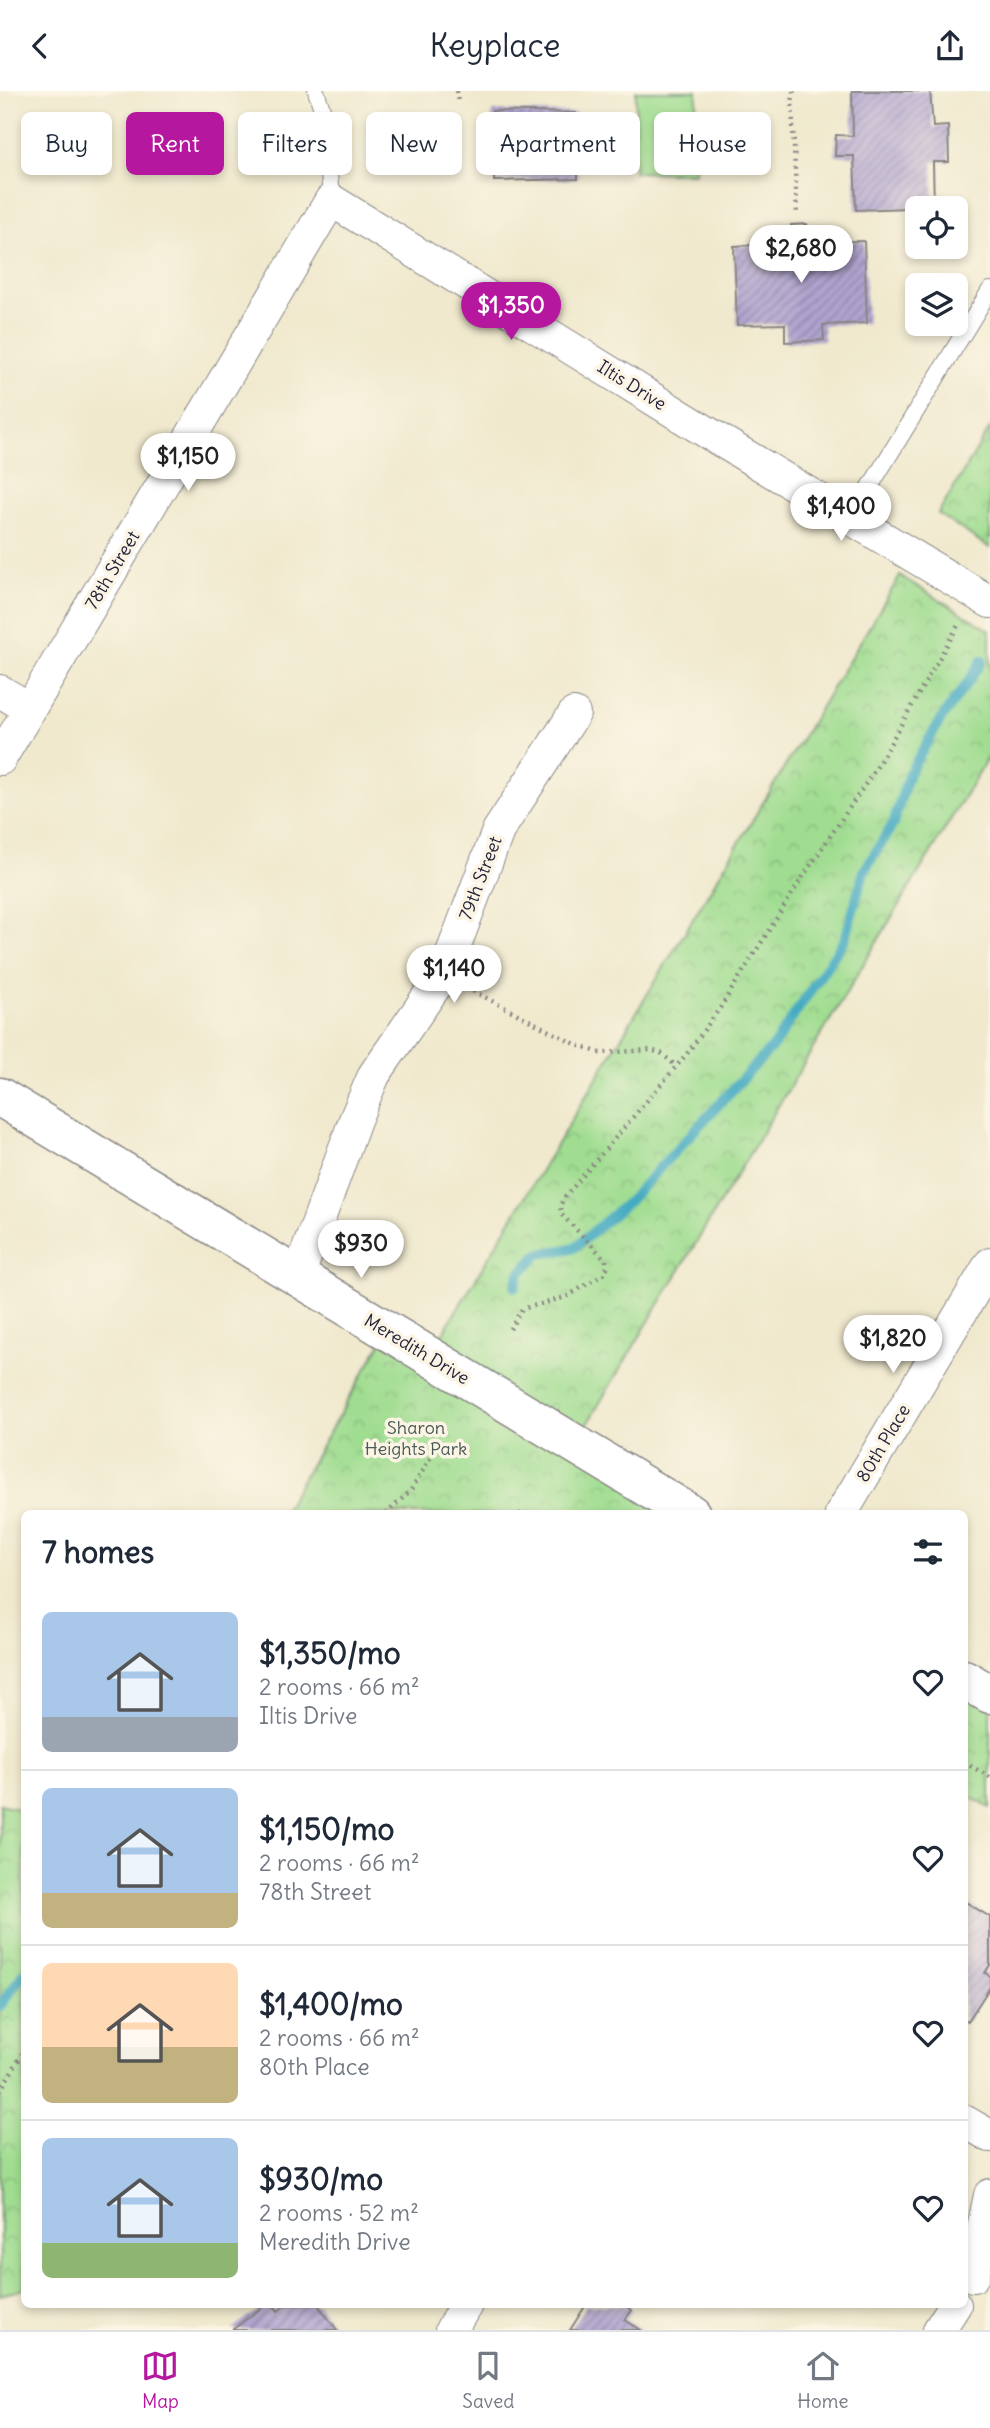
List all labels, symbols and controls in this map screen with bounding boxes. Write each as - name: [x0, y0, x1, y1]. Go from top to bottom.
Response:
- text: Keyplace: [430, 25, 560, 66]
- icon: back: [21, 27, 59, 65]
- icon: share: [931, 27, 969, 65]
- chip: Buy: [21, 112, 112, 175]
- chip: Rent: [126, 112, 224, 175]
- chip: Filters: [238, 112, 352, 175]
- chip: New: [366, 112, 462, 175]
- chip: Apartment: [476, 112, 640, 175]
- chip: House: [654, 112, 771, 175]
- map controls: [905, 196, 968, 336]
- button: locate: [905, 196, 968, 259]
- pin: $2,680: [744, 225, 858, 285]
- text: $2,680: [765, 233, 837, 262]
- button: layers: [905, 273, 968, 336]
- pin: $1,350: [454, 282, 568, 342]
- text: $1,350: [477, 290, 545, 319]
- street label: Iltis Drive: [593, 355, 671, 415]
- pin: $1,150: [131, 433, 245, 493]
- text: $1,150: [157, 441, 219, 470]
- pin: $1,400: [784, 483, 898, 543]
- text: $1,400: [806, 491, 876, 520]
- street label: 78th Street: [79, 526, 145, 614]
- street label: 79th Street: [454, 833, 506, 923]
- pin: $1,140: [397, 946, 511, 1005]
- text: $1,140: [423, 953, 485, 982]
- pin: $930: [320, 1221, 402, 1280]
- text: $930: [334, 1228, 388, 1257]
- street label: Meredith Drive: [360, 1309, 474, 1389]
- pin: $1,820: [836, 1315, 950, 1375]
- text: $1,820: [859, 1323, 927, 1352]
- street label: 80th Place: [851, 1400, 915, 1486]
- park label: Sharon Heights Park: [365, 1416, 467, 1460]
- text: 7 homes: [42, 1533, 154, 1571]
- icon: filters: [909, 1533, 947, 1571]
- text: $1,350/mo: [259, 1634, 401, 1672]
- icon: home: [98, 1640, 182, 1724]
- icon: heart: [909, 1663, 947, 1701]
- text: 2 rooms · 66 m²: [259, 1672, 420, 1701]
- text: Iltis Drive: [259, 1701, 357, 1730]
- text: $1,150/mo: [259, 1810, 394, 1848]
- icon: home: [98, 1816, 182, 1900]
- icon: heart: [909, 1839, 947, 1877]
- text: 2 rooms · 66 m²: [259, 1848, 420, 1877]
- text: 78th Street: [259, 1877, 371, 1906]
- text: $1,400/mo: [259, 1985, 403, 2023]
- icon: home: [98, 1991, 182, 2075]
- icon: heart: [909, 2014, 947, 2052]
- text: 2 rooms · 66 m²: [259, 2023, 420, 2052]
- text: 80th Place: [259, 2052, 370, 2081]
- text: $930/mo: [259, 2160, 383, 2198]
- icon: home: [98, 2166, 182, 2250]
- icon: heart: [909, 2189, 947, 2227]
- text: 2 rooms · 52 m²: [259, 2198, 419, 2227]
- text: Meredith Drive: [259, 2227, 411, 2256]
- tab: Map: [141, 2347, 179, 2413]
- tab: Saved: [462, 2347, 514, 2413]
- tab: Home: [797, 2347, 849, 2413]

